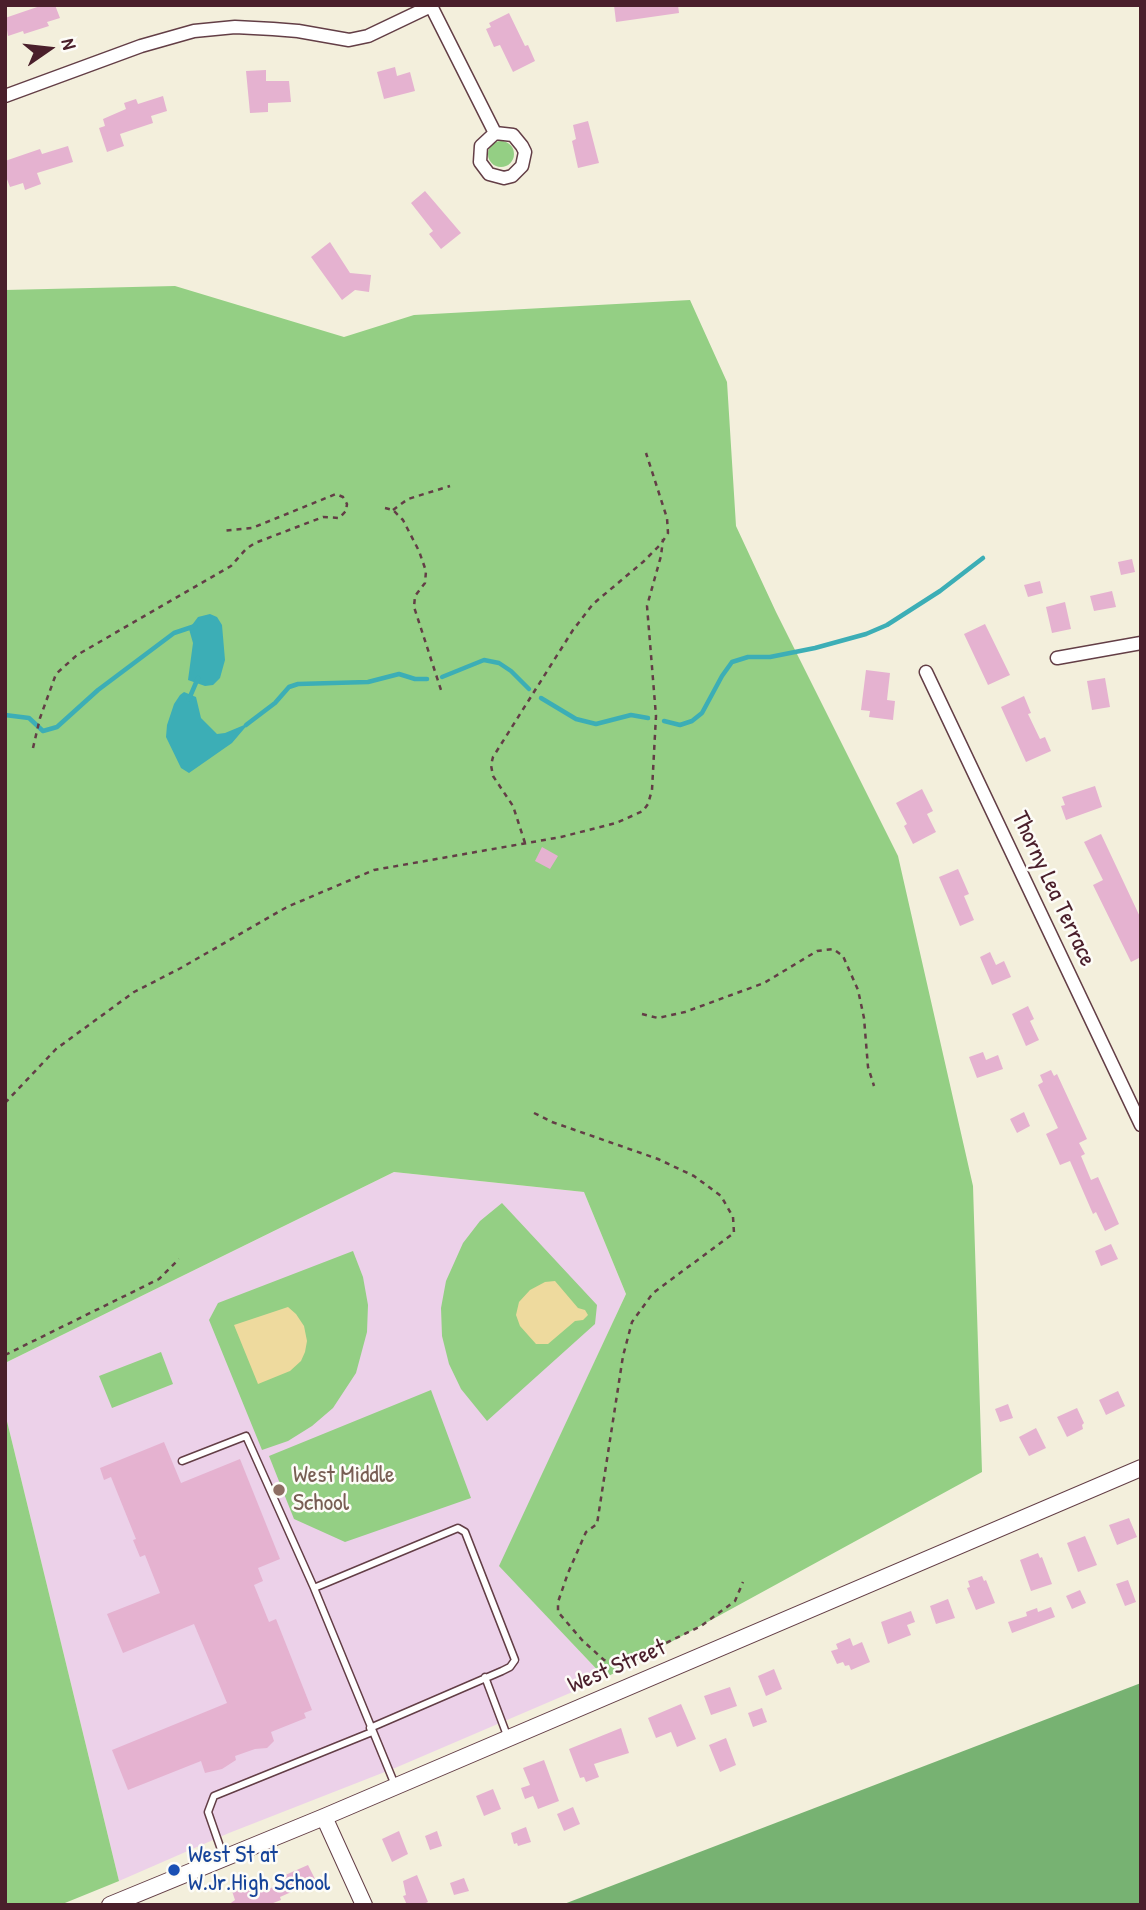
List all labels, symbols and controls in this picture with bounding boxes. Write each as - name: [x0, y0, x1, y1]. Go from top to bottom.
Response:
- north arrow: [14, 14, 84, 84]
- text: N: [56, 36, 83, 52]
- street label: Thorny Lea Terrace: [1005, 807, 1101, 971]
- place label: West Middle School: [293, 1462, 395, 1518]
- marker: West Middle School: [271, 1482, 287, 1498]
- street label: West Street: [564, 1634, 670, 1700]
- place label: West St at W.Jr.High School: [188, 1842, 330, 1898]
- marker: West St at W.Jr.High School: [166, 1862, 182, 1878]

